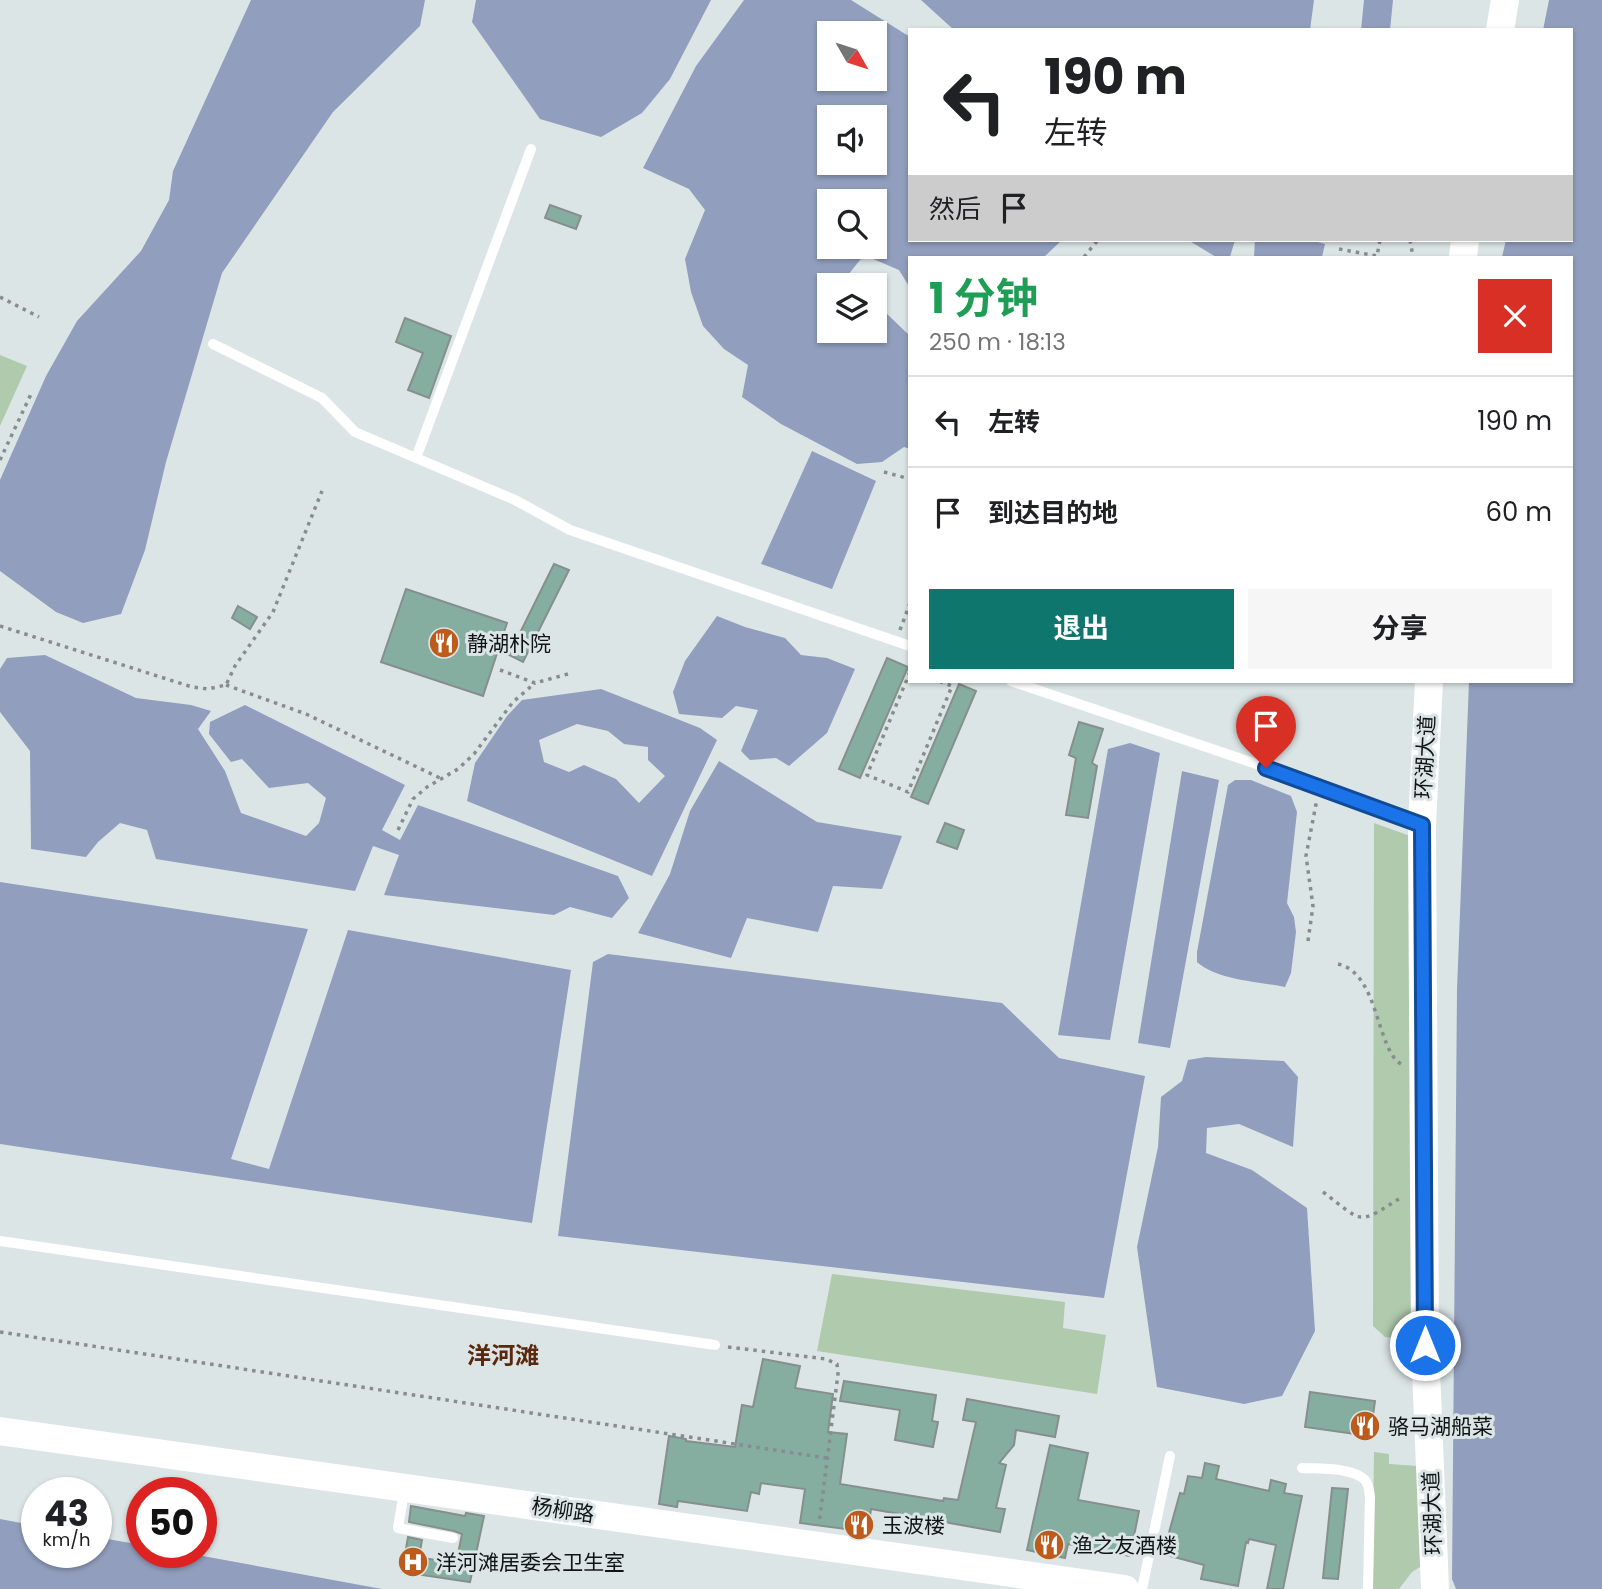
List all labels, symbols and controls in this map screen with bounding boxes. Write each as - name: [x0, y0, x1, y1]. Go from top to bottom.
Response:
- north arrow: [817, 21, 887, 91]
- map controls: [817, 21, 887, 343]
- text: 190 m: [1044, 43, 1187, 111]
- icon: left: [929, 56, 1020, 147]
- button: sound: [817, 105, 887, 175]
- text: 左转: [1044, 110, 1108, 155]
- button: search: [817, 189, 887, 259]
- icon: arrive: [995, 189, 1033, 227]
- text: 然后: [929, 191, 981, 227]
- text: 1 分钟: [929, 269, 1038, 328]
- button: layers: [817, 273, 887, 343]
- button: close: [1478, 279, 1552, 353]
- text: 250 m · 18:13: [929, 326, 1066, 358]
- icon: left: [929, 403, 967, 441]
- text: 190 m: [1477, 403, 1552, 439]
- text: 左转: [988, 404, 1040, 440]
- icon: arrive: [929, 494, 967, 532]
- text: 60 m: [1485, 494, 1552, 530]
- text: 到达目的地: [988, 495, 1118, 531]
- button: 退出: [929, 589, 1234, 669]
- button: 分享: [1248, 589, 1552, 669]
- restaurant icon: 静湖朴院: [427, 626, 461, 660]
- place label: 静湖朴院: [467, 629, 551, 658]
- pin: [1236, 696, 1296, 768]
- icon: arrive: [1247, 707, 1285, 745]
- street label: 环湖大道: [1408, 714, 1442, 800]
- position arrow: [1388, 1308, 1462, 1382]
- district label: 洋河滩: [467, 1339, 539, 1372]
- restaurant icon: 骆马湖船菜: [1348, 1409, 1382, 1443]
- place label: 骆马湖船菜: [1388, 1412, 1493, 1441]
- street label: 环湖大道: [1416, 1471, 1448, 1555]
- speed limit sign: 50: [126, 1477, 217, 1568]
- text: 43: [44, 1489, 89, 1538]
- street label: 杨柳路: [530, 1491, 596, 1529]
- restaurant icon: 玉波楼: [842, 1508, 876, 1542]
- place label: 玉波楼: [882, 1511, 945, 1540]
- text: km/h: [43, 1527, 90, 1552]
- restaurant icon: 渔之友酒楼: [1032, 1528, 1066, 1562]
- place label: 渔之友酒楼: [1072, 1531, 1177, 1560]
- hospital icon: 洋河滩居委会卫生室: [396, 1545, 430, 1579]
- place label: 洋河滩居委会卫生室: [436, 1548, 625, 1577]

